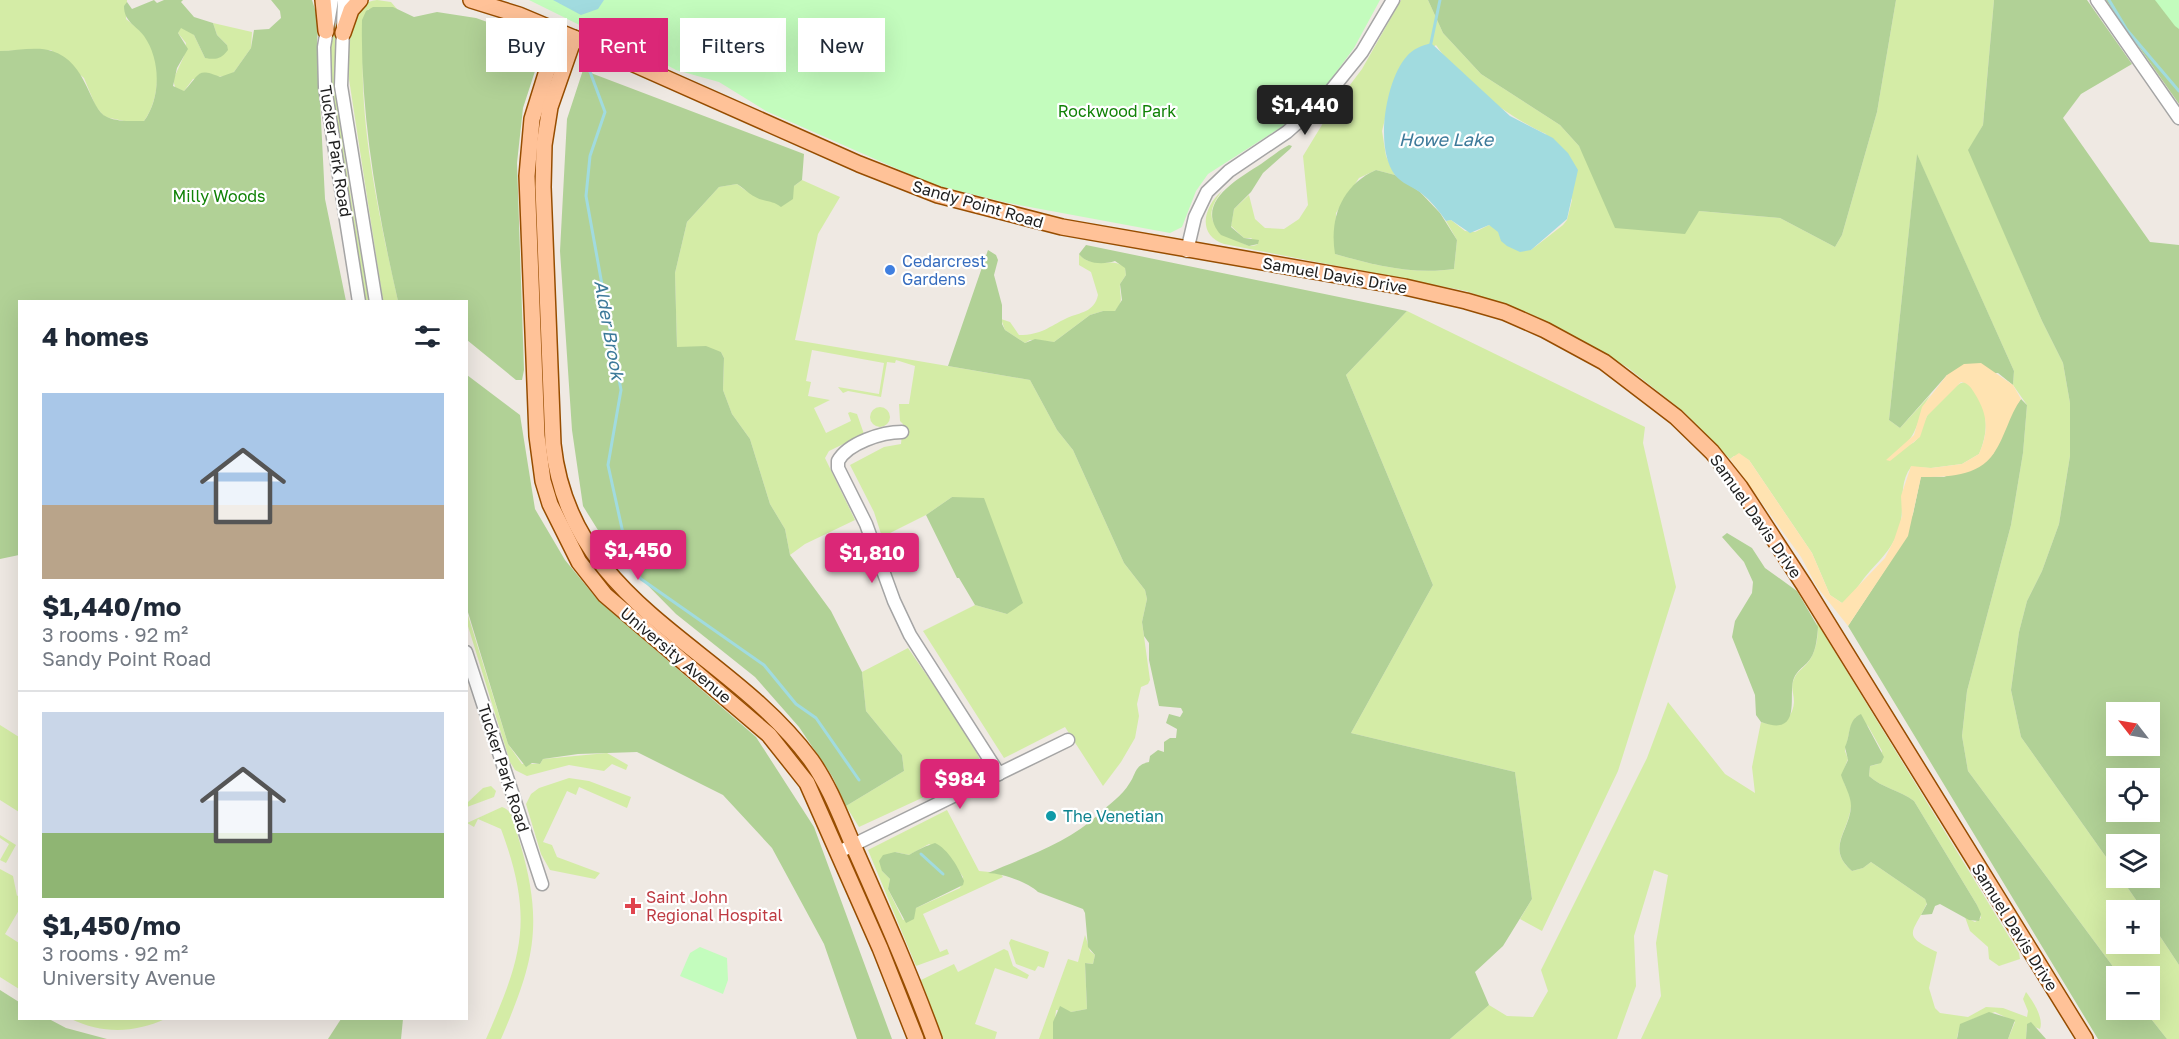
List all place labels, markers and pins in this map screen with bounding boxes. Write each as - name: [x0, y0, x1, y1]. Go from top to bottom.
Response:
- pin: $1,440: [1256, 85, 1354, 136]
- place label: Cedarcrest Gardens: [902, 251, 986, 289]
- marker: Cedarcrest Gardens: [883, 263, 897, 277]
- pin: $1,450: [589, 530, 687, 581]
- pin: $1,810: [823, 533, 921, 584]
- pin: $984: [924, 759, 996, 810]
- place label: The Venetian: [1063, 806, 1164, 826]
- marker: The Venetian: [1044, 809, 1058, 823]
- place label: Saint John Regional Hospital: [646, 887, 783, 925]
- marker: Saint John Regional Hospital: [624, 897, 642, 915]

